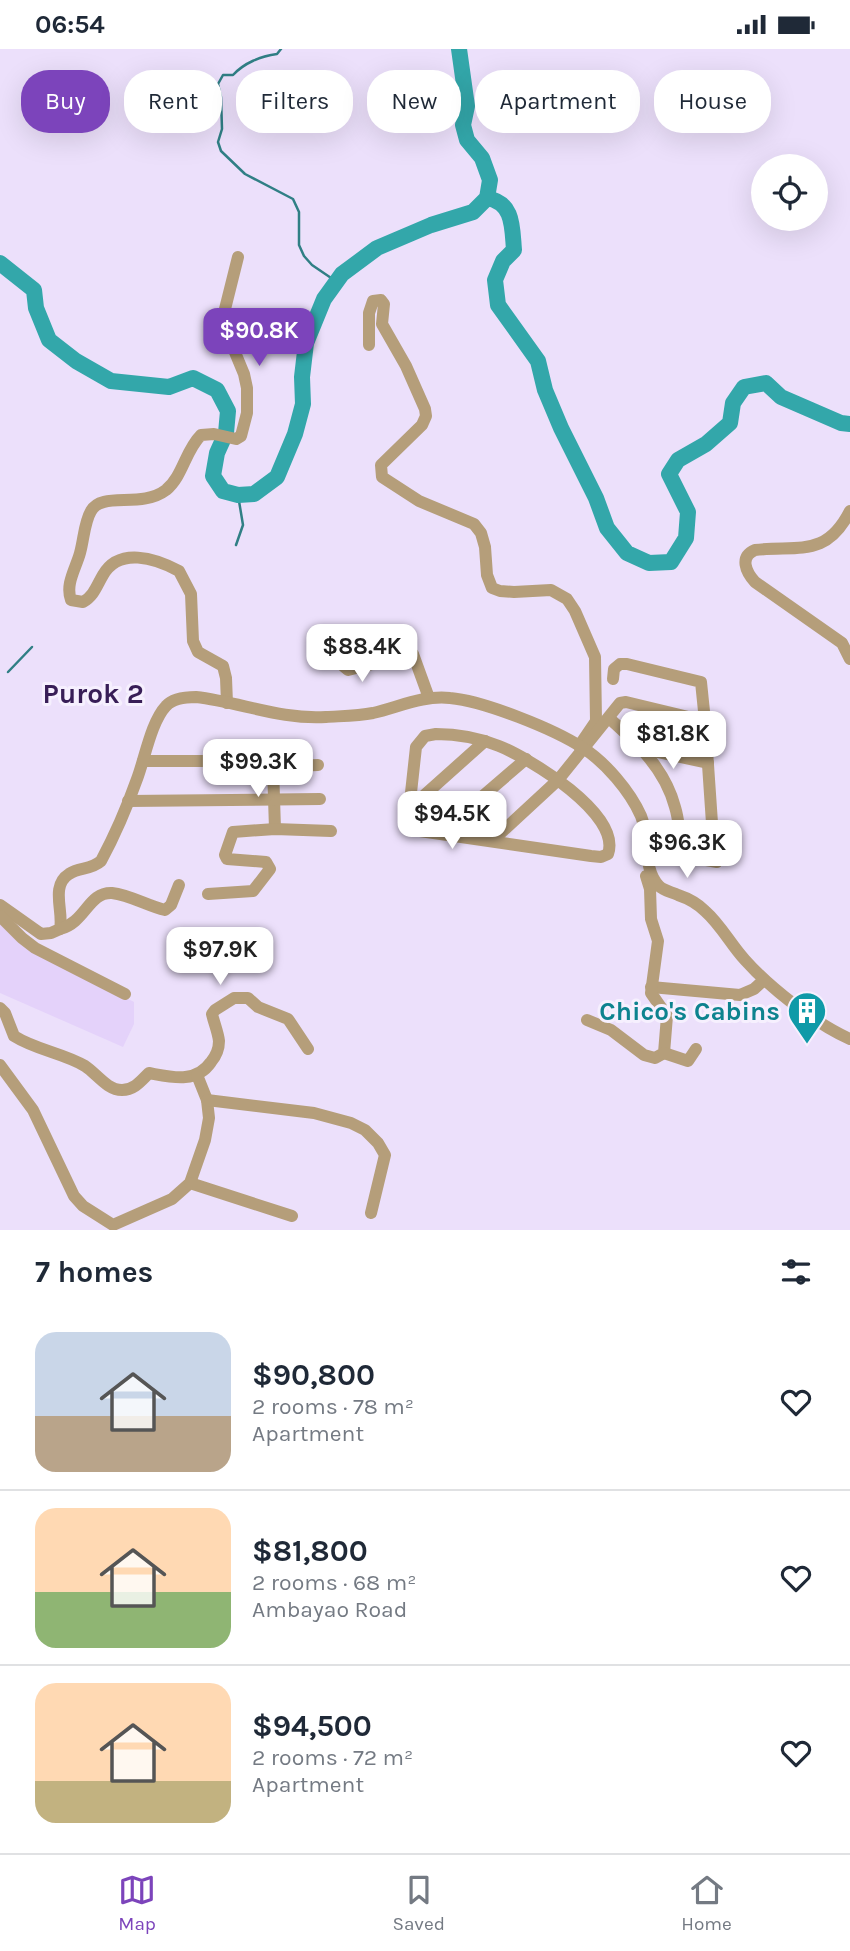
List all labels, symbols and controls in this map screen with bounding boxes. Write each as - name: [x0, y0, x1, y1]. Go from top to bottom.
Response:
- text: 06:54: [35, 9, 105, 40]
- chip: Buy: [21, 70, 110, 133]
- chip: Rent: [124, 70, 222, 133]
- chip: Filters: [236, 70, 353, 133]
- chip: New: [367, 70, 461, 133]
- chip: Apartment: [475, 70, 640, 133]
- chip: House: [654, 70, 771, 133]
- map controls: [751, 154, 828, 231]
- button: locate: [751, 154, 828, 231]
- pin: $90.8K: [202, 309, 316, 368]
- text: $90.8K: [219, 317, 299, 344]
- pin: $88.4K: [305, 625, 419, 684]
- text: $88.4K: [322, 633, 402, 660]
- district label: Purok 2: [42, 677, 144, 710]
- pin: $81.8K: [616, 711, 730, 771]
- text: $81.8K: [636, 720, 710, 747]
- pin: $99.3K: [201, 739, 315, 799]
- text: $99.3K: [219, 748, 297, 775]
- pin: $94.5K: [395, 791, 509, 851]
- text: $94.5K: [414, 800, 490, 827]
- pin: $96.3K: [630, 821, 744, 880]
- text: $96.3K: [648, 829, 726, 856]
- pin: $97.9K: [163, 927, 277, 987]
- text: $97.9K: [182, 936, 258, 963]
- building icon: Chico's Cabins: [786, 990, 828, 1045]
- place label: Chico's Cabins: [599, 996, 780, 1027]
- icon: filters: [777, 1253, 815, 1291]
- text: 7 homes: [35, 1254, 153, 1290]
- text: $90,800: [252, 1357, 375, 1393]
- icon: home: [91, 1360, 175, 1444]
- icon: heart: [777, 1383, 815, 1421]
- text: 2 rooms · 78 m²: [252, 1393, 414, 1420]
- text: Apartment: [252, 1420, 364, 1447]
- text: $81,800: [252, 1533, 368, 1569]
- icon: home: [91, 1536, 175, 1620]
- icon: heart: [777, 1559, 815, 1597]
- text: 2 rooms · 68 m²: [252, 1569, 416, 1596]
- text: Ambayao Road: [252, 1596, 407, 1623]
- text: $94,500: [252, 1708, 372, 1744]
- icon: home: [91, 1711, 175, 1795]
- icon: heart: [777, 1734, 815, 1772]
- text: 2 rooms · 72 m²: [252, 1744, 413, 1771]
- text: Apartment: [252, 1771, 364, 1798]
- tab: Map: [118, 1871, 156, 1935]
- tab: Saved: [392, 1871, 445, 1935]
- tab: Home: [681, 1871, 732, 1935]

